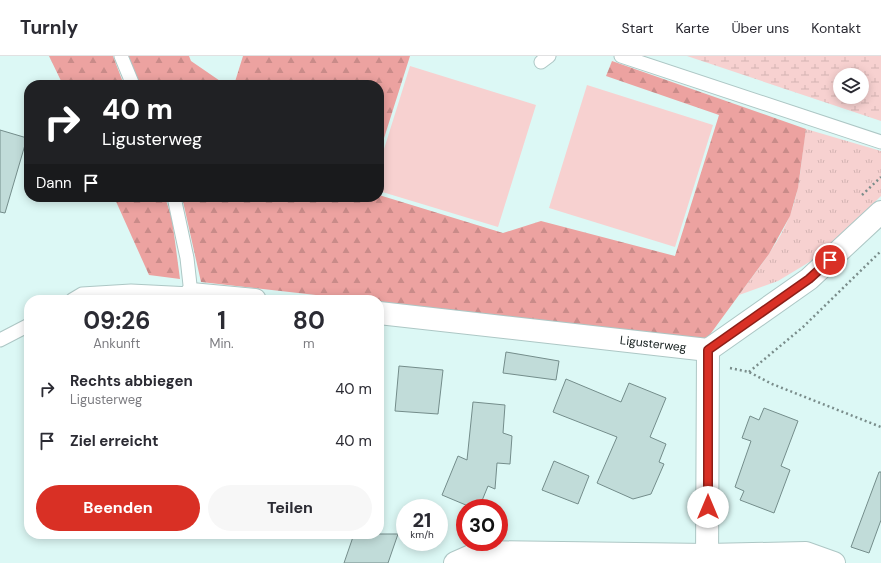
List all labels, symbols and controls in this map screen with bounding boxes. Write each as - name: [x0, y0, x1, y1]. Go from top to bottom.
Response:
- text: Turnly: [20, 15, 78, 40]
- text: Start: [622, 19, 653, 37]
- text: Karte: [675, 19, 709, 37]
- text: Über uns: [731, 19, 789, 37]
- text: Kontakt: [811, 19, 861, 37]
- map controls: [833, 68, 869, 104]
- button: layers: [833, 68, 869, 104]
- text: 40 m: [102, 91, 173, 128]
- icon: right: [36, 96, 88, 148]
- text: Ligusterweg: [102, 127, 202, 151]
- icon: arrive: [80, 172, 102, 194]
- text: Dann: [36, 173, 72, 193]
- pin: [813, 243, 847, 277]
- icon: arrive: [819, 249, 841, 271]
- text: 09:26: [83, 305, 150, 336]
- text: 1: [217, 305, 226, 336]
- text: 80: [293, 305, 325, 336]
- street label: Ligusterweg: [619, 332, 688, 356]
- text: Ankunft: [93, 335, 140, 352]
- text: Min.: [210, 335, 234, 352]
- text: m: [303, 335, 315, 352]
- text: Rechts abbiegen: [70, 371, 193, 391]
- icon: right: [36, 378, 58, 400]
- text: 40 m: [335, 379, 372, 399]
- text: Ligusterweg: [70, 391, 142, 408]
- icon: arrive: [36, 430, 58, 452]
- text: Ziel erreicht: [70, 431, 159, 451]
- text: 40 m: [335, 431, 372, 451]
- button: Beenden: [36, 485, 200, 531]
- button: Teilen: [208, 485, 372, 531]
- position arrow: [687, 486, 729, 528]
- speed limit sign: 30: [456, 499, 508, 551]
- text: 21: [413, 507, 431, 533]
- text: km/h: [410, 528, 434, 541]

